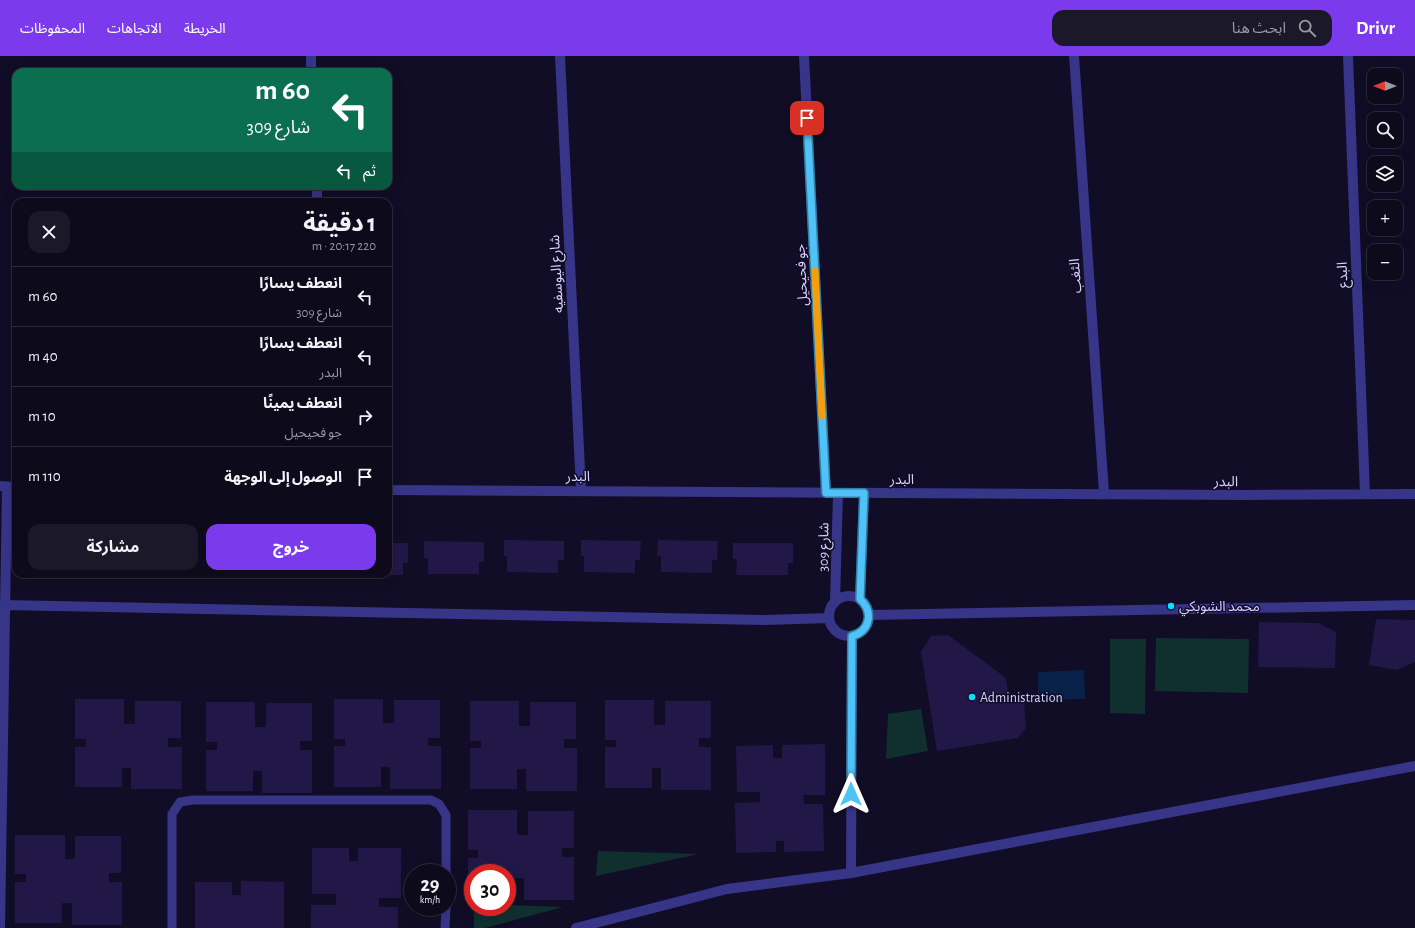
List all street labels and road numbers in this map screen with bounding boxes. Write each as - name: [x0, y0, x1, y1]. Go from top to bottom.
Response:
- street label: شارع اليوسفيه: [548, 234, 569, 313]
- street label: جو فحيحيل: [793, 244, 812, 306]
- street label: الثغب: [1068, 258, 1085, 294]
- street label: البدع: [1336, 261, 1353, 288]
- street label: البدر: [565, 470, 590, 485]
- street label: البدر: [889, 473, 914, 488]
- street label: البدر: [1213, 475, 1238, 490]
- street label: شارع 309: [817, 522, 834, 572]

